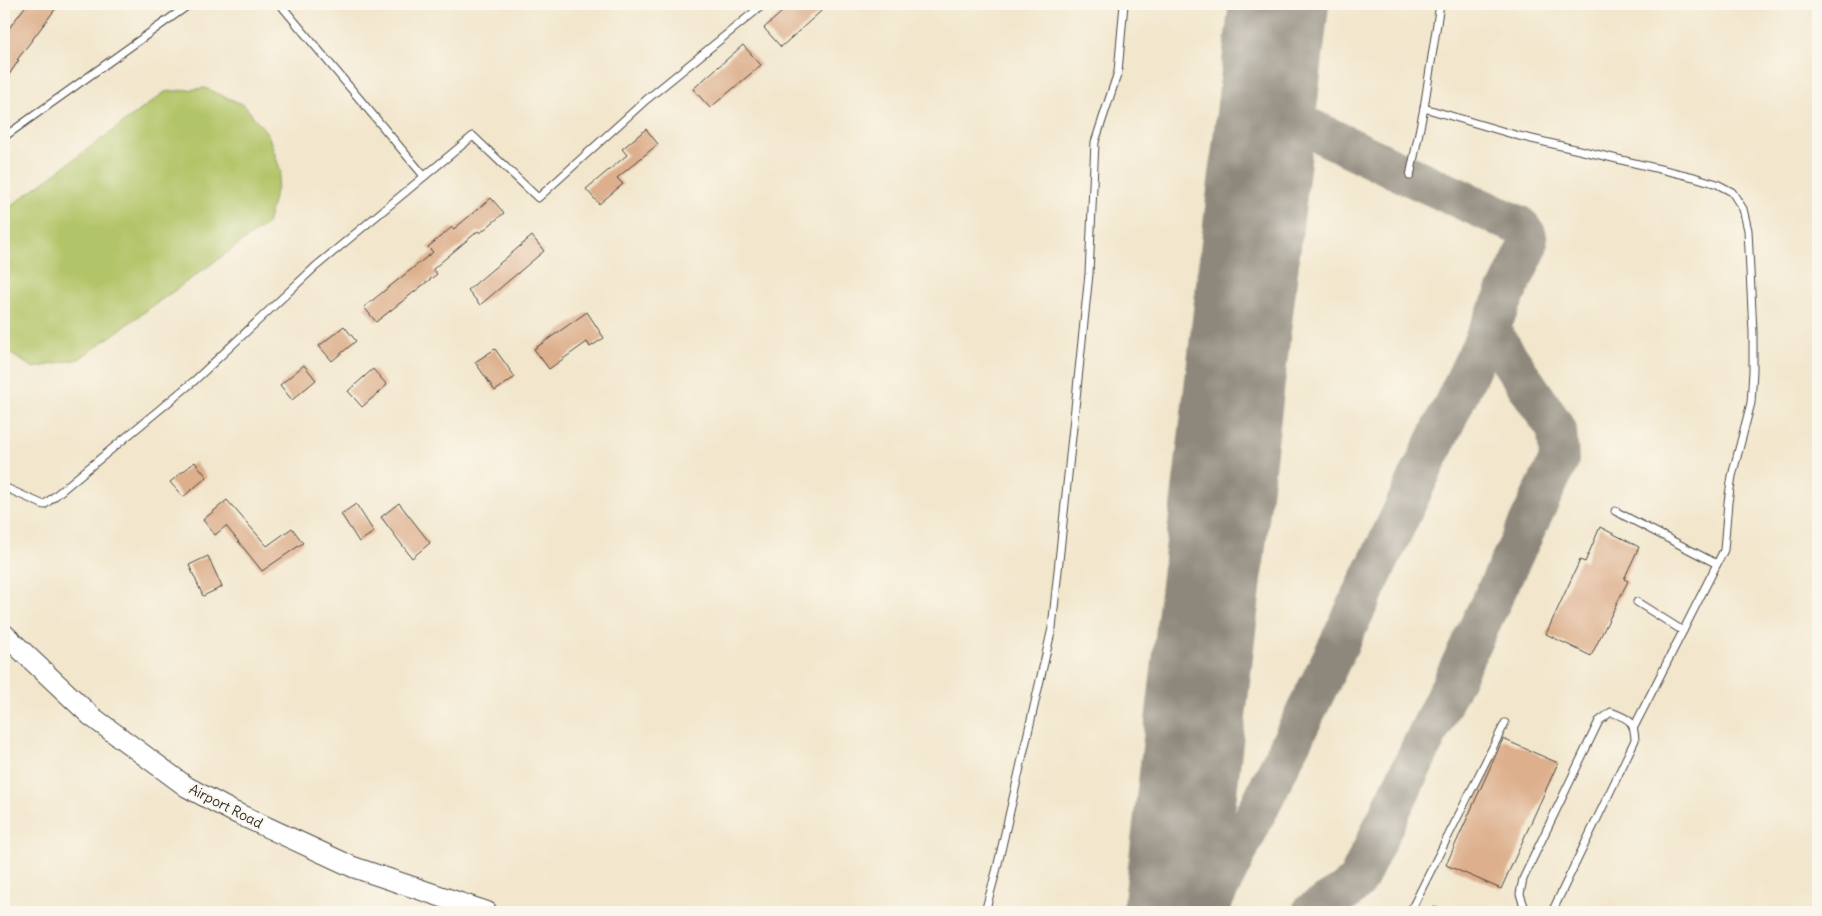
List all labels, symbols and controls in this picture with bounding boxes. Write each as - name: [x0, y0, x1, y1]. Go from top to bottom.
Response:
- street label: Airport Road: [186, 780, 266, 832]

